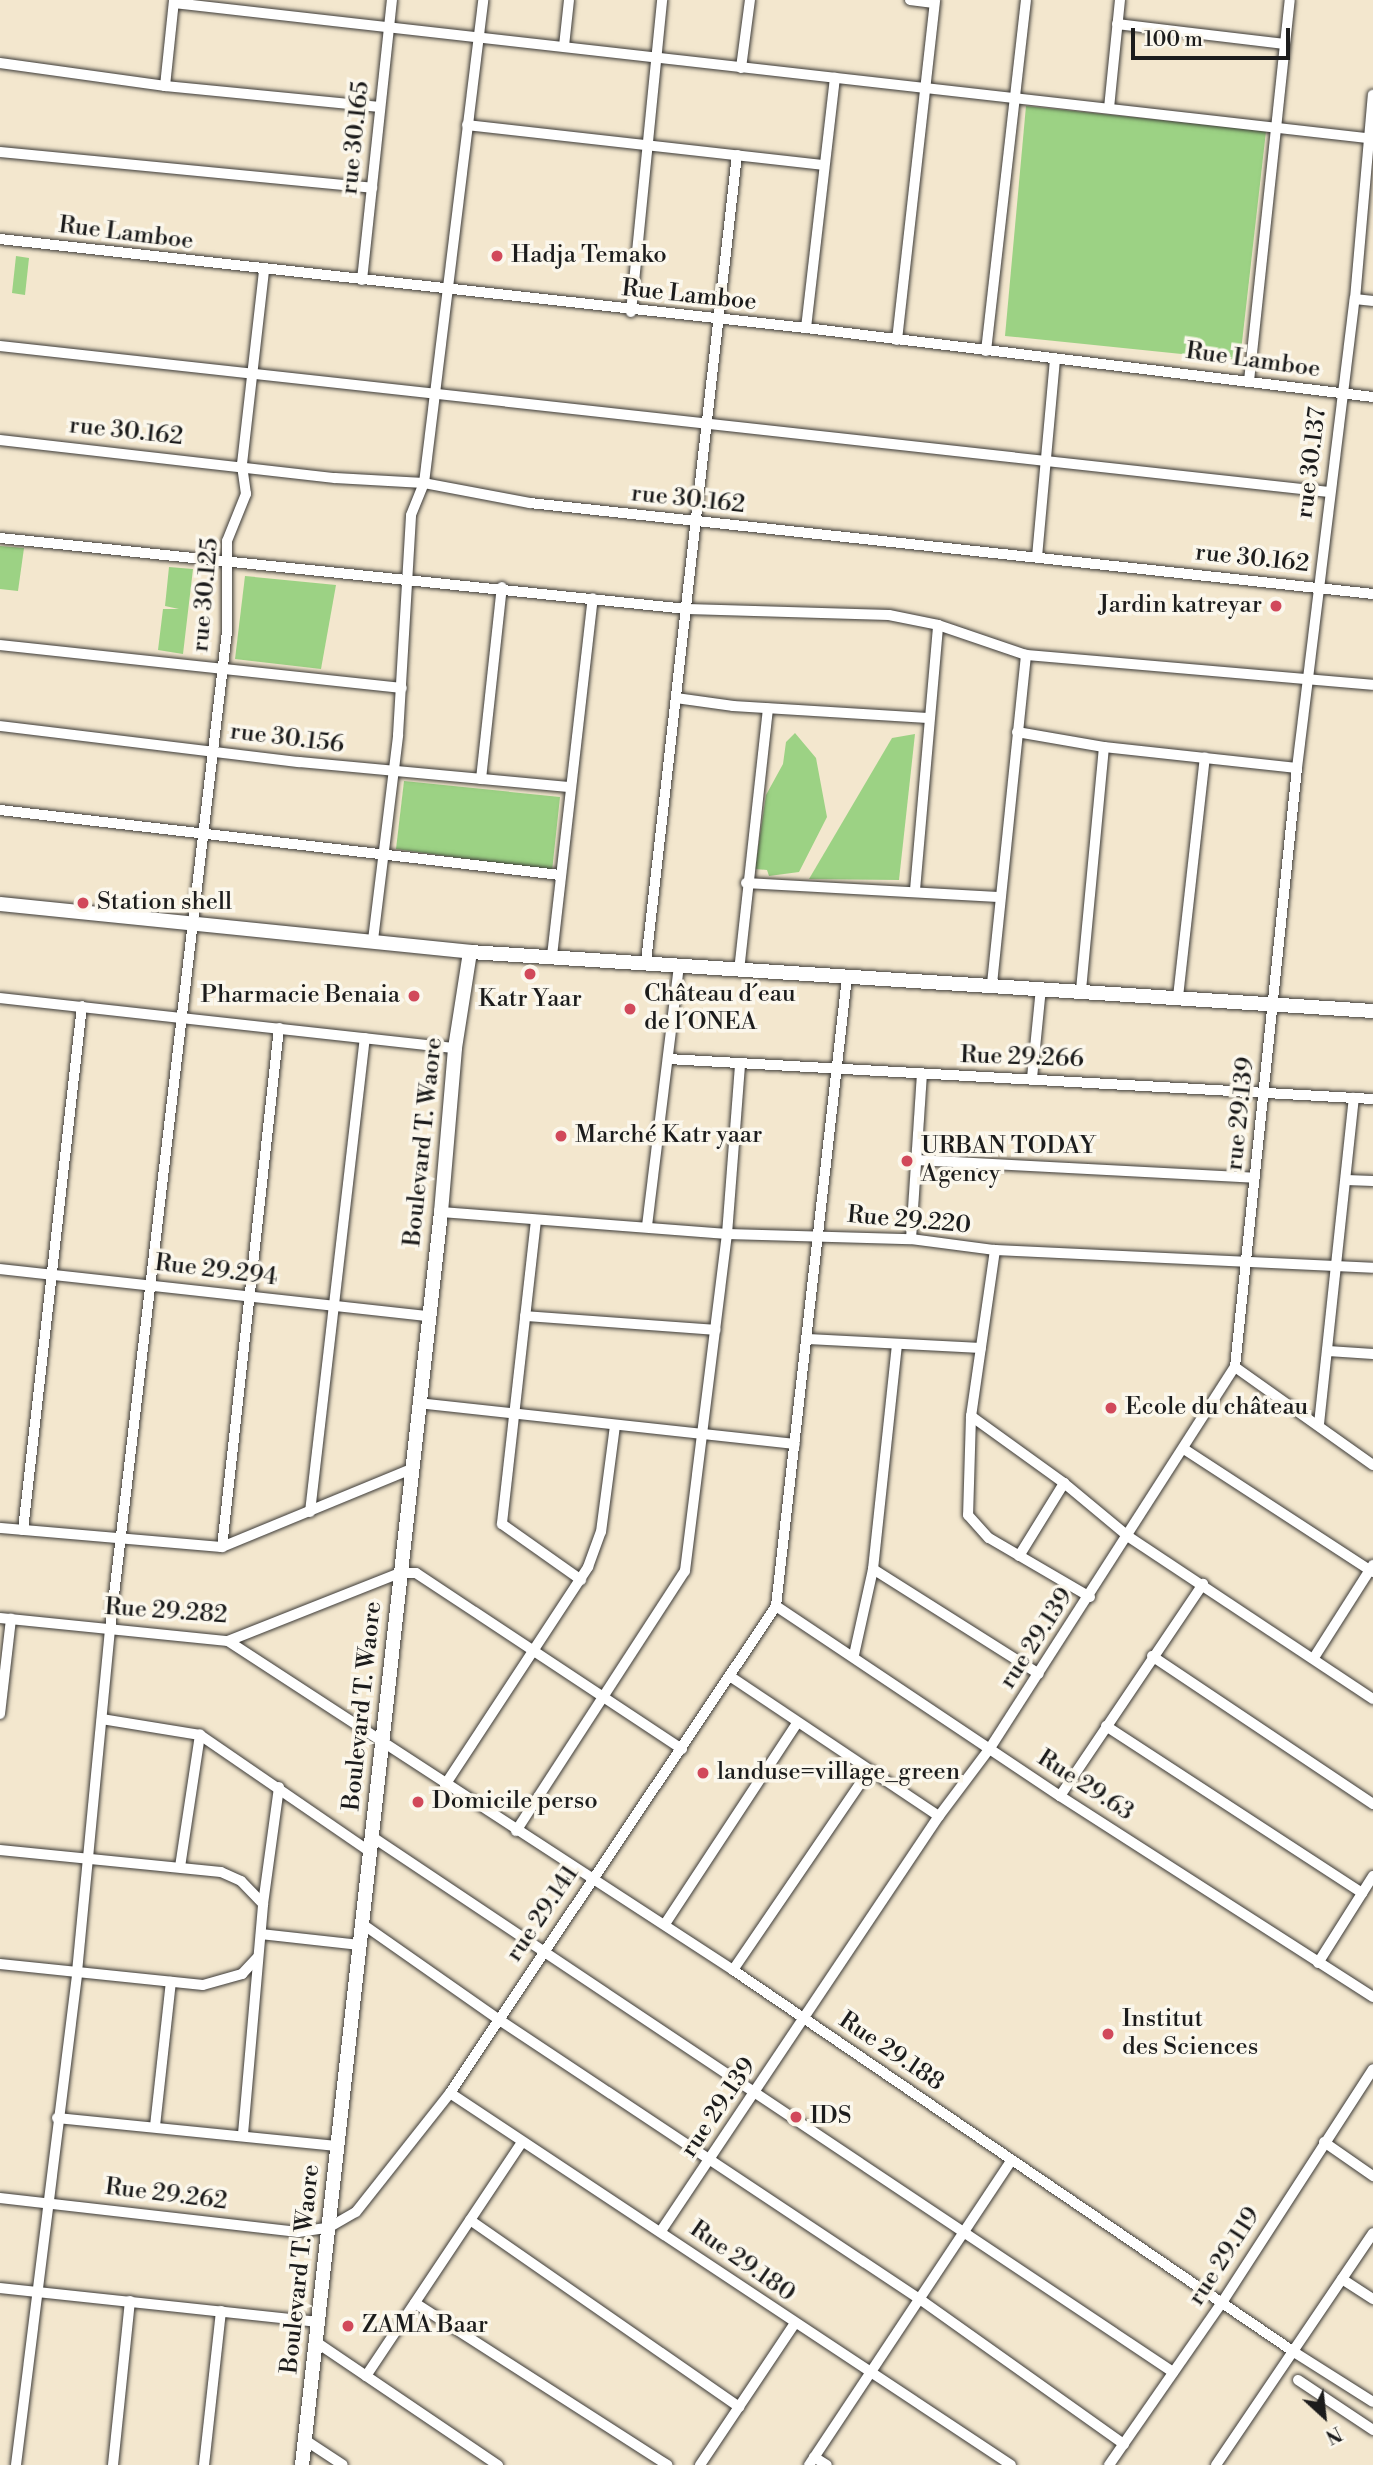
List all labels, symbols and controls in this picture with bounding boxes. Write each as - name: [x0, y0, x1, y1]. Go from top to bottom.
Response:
- scale bar: [1135, 14, 1294, 58]
- text: 100 m: [1144, 27, 1203, 53]
- street label: rue 30.165: [336, 80, 376, 196]
- street label: Rue Lamboe: [57, 211, 195, 257]
- place label: Hadja Temako: [511, 242, 667, 270]
- marker: Hadja Temako: [489, 248, 505, 264]
- street label: Rue Lamboe: [620, 275, 758, 317]
- street label: Rue Lamboe: [1184, 337, 1322, 385]
- street label: rue 30.137: [1291, 406, 1333, 520]
- street label: rue 30.162: [68, 412, 184, 452]
- street label: rue 30.162: [630, 480, 746, 520]
- street label: rue 30.125: [187, 537, 225, 653]
- street label: rue 30.162: [1194, 539, 1310, 579]
- place label: Jardin katreyar: [1098, 592, 1262, 620]
- marker: Jardin katreyar: [1268, 598, 1284, 614]
- street label: rue 30.156: [228, 718, 346, 760]
- place label: Station shell: [97, 889, 232, 917]
- marker: Station shell: [75, 895, 91, 911]
- marker: Katr Yaar: [522, 966, 538, 982]
- place label: Château d´eau de l´ONEA: [644, 981, 796, 1037]
- place label: Pharmacie Benaia: [201, 982, 400, 1010]
- place label: Katr Yaar: [478, 986, 582, 1014]
- marker: Pharmacie Benaia: [406, 988, 422, 1004]
- marker: Château d´eau de l´ONEA: [622, 1001, 638, 1017]
- street label: Boulevard T. Waore: [399, 1036, 449, 1248]
- street label: Rue 29.266: [960, 1041, 1084, 1075]
- street label: rue 29.139: [1221, 1056, 1261, 1172]
- place label: Marché Katr yaar: [575, 1122, 762, 1150]
- marker: Marché Katr yaar: [553, 1128, 569, 1144]
- place label: URBAN TODAY Agency: [921, 1133, 1095, 1189]
- marker: URBAN TODAY Agency: [899, 1153, 915, 1169]
- street label: Rue 29.220: [846, 1201, 972, 1241]
- street label: Rue 29.294: [153, 1249, 279, 1293]
- place label: Ecole du château: [1125, 1394, 1308, 1422]
- marker: Ecole du château: [1103, 1400, 1119, 1416]
- street label: rue 29.139: [994, 1583, 1080, 1695]
- street label: Rue 29.282: [104, 1593, 228, 1631]
- street label: Boulevard T. Waore: [338, 1600, 388, 1812]
- street label: Rue 29.63: [1032, 1744, 1138, 1828]
- place label: landuse=village_green: [717, 1759, 960, 1787]
- marker: landuse=village_green: [695, 1765, 711, 1781]
- place label: Domicile perso: [432, 1788, 598, 1816]
- marker: Domicile perso: [410, 1794, 426, 1810]
- street label: rue 29.141: [500, 1860, 586, 1968]
- street label: Rue 29.188: [833, 2006, 949, 2098]
- place label: Institut des Sciences: [1122, 2006, 1258, 2062]
- marker: Institut des Sciences: [1100, 2026, 1116, 2042]
- street label: rue 29.139: [675, 2053, 763, 2163]
- place label: IDS: [810, 2103, 852, 2131]
- marker: IDS: [788, 2109, 804, 2125]
- street label: Boulevard T. Waore: [276, 2163, 326, 2375]
- street label: Rue 29.262: [103, 2173, 229, 2217]
- street label: rue 29.119: [1183, 2203, 1267, 2311]
- street label: Rue 29.180: [684, 2215, 800, 2309]
- place label: ZAMA Baar: [362, 2312, 488, 2340]
- marker: ZAMA Baar: [340, 2318, 356, 2334]
- north arrow: [1289, 2381, 1359, 2451]
- text: N: [1321, 2421, 1346, 2449]

